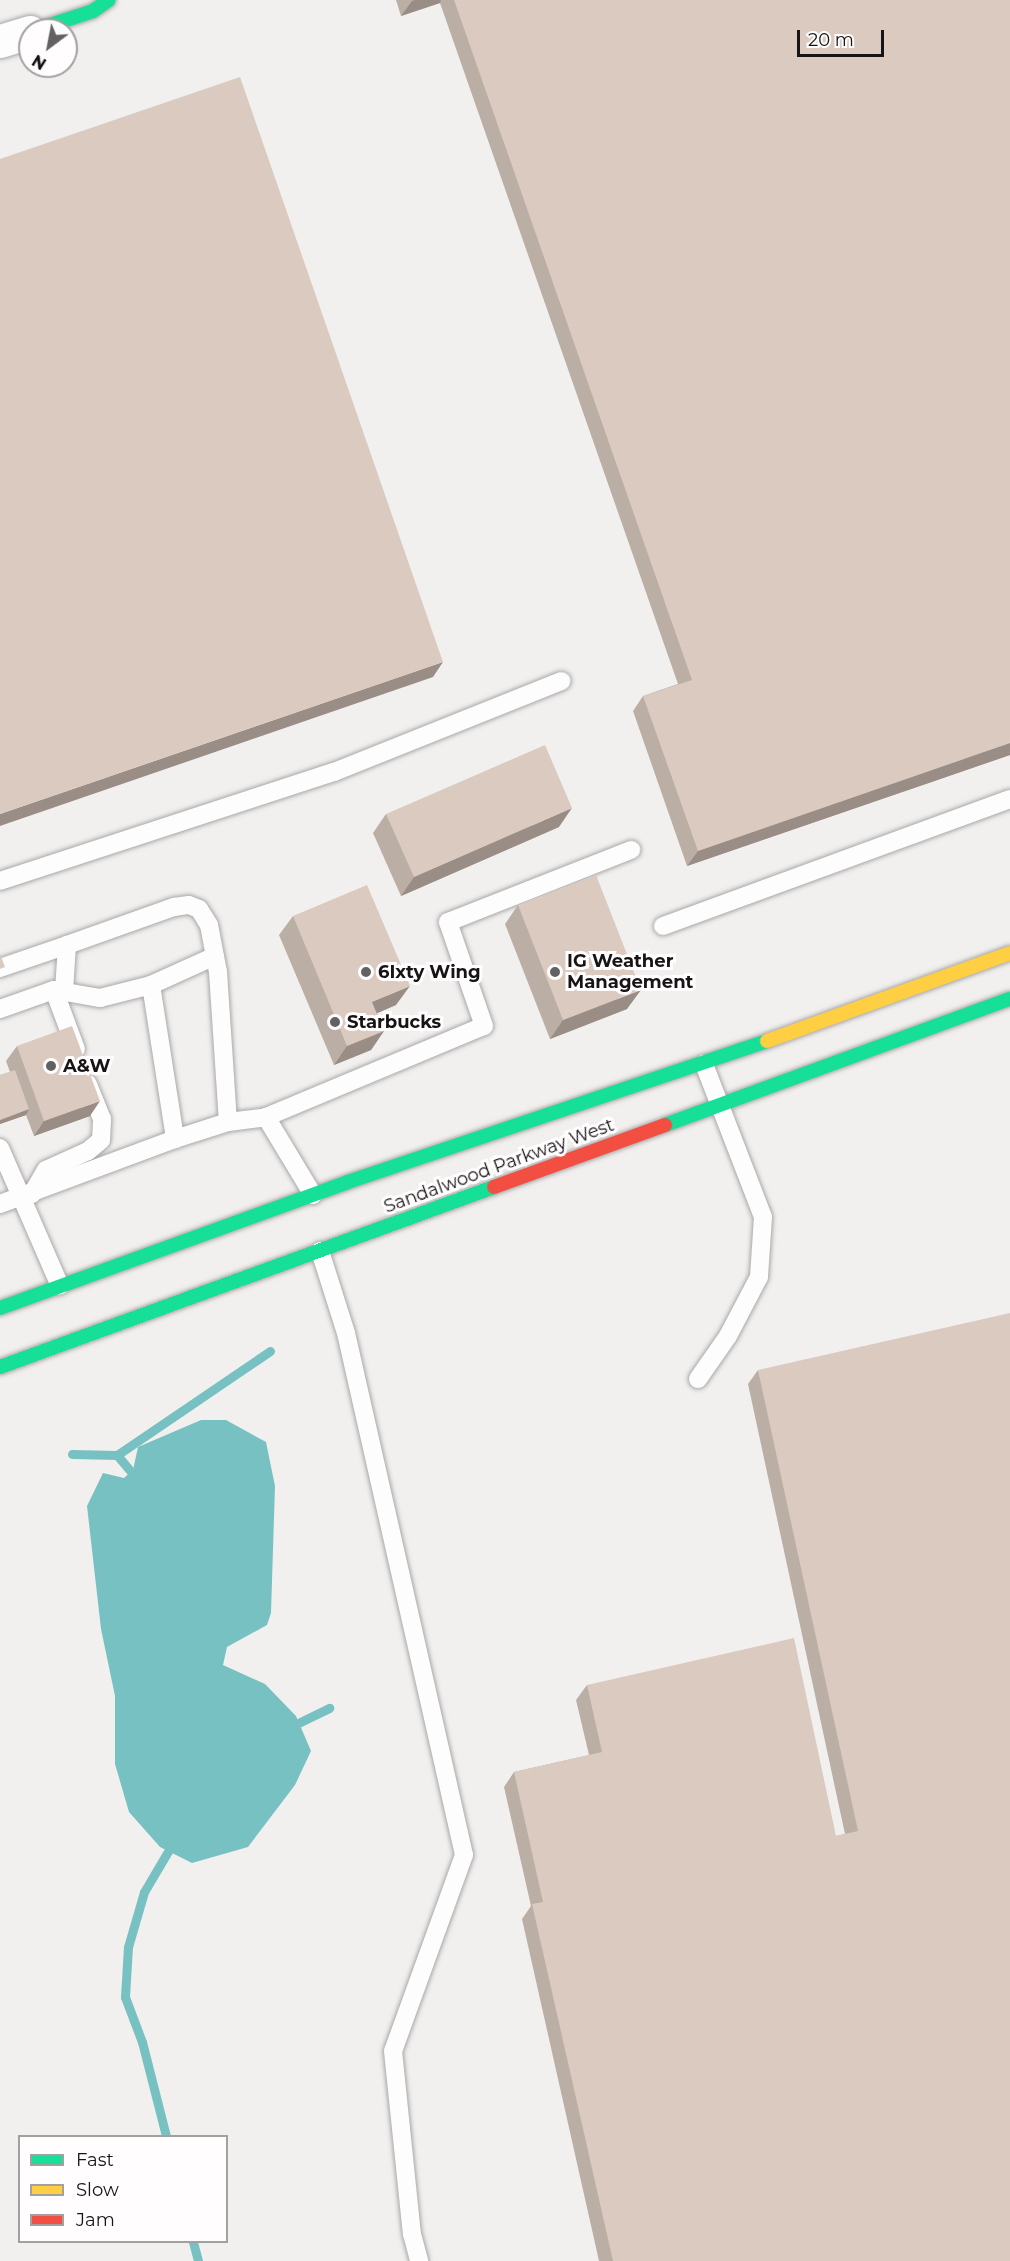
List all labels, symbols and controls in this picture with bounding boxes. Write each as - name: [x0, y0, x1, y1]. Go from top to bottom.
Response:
- north arrow: [18, 18, 78, 78]
- scale bar: [800, 18, 887, 56]
- text: 20 m: [808, 29, 854, 51]
- text: N: [29, 51, 50, 73]
- place label: IG Weather Management: [567, 951, 693, 994]
- place label: 6Ixty Wing: [378, 961, 481, 983]
- marker: 6Ixty Wing: [359, 965, 373, 979]
- marker: IG Weather Management: [548, 965, 562, 979]
- place label: Starbucks: [347, 1011, 441, 1033]
- marker: Starbucks: [328, 1015, 342, 1029]
- place label: A&W: [63, 1055, 110, 1077]
- marker: A&W: [44, 1059, 58, 1073]
- street label: Sandalwood Parkway West: [381, 1114, 617, 1218]
- legend: [18, 2135, 228, 2243]
- text: Fast: [76, 2149, 114, 2171]
- text: Slow: [76, 2179, 119, 2201]
- text: Jam: [76, 2209, 115, 2231]

